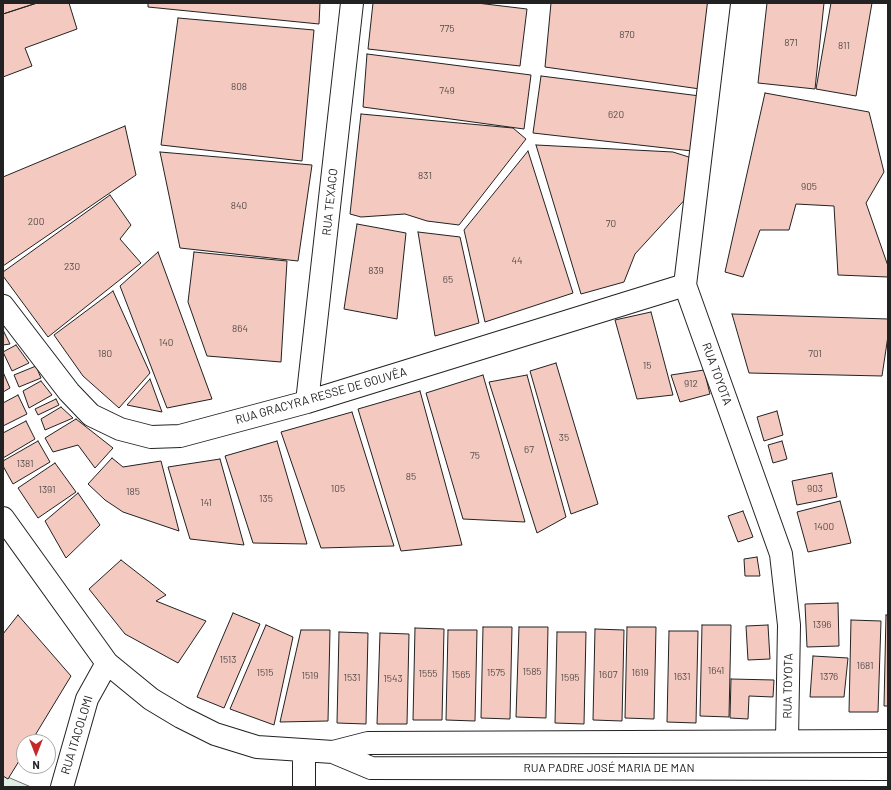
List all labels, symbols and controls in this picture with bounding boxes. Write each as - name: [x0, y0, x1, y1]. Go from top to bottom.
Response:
- house number: 775: [440, 23, 454, 35]
- house number: 870: [619, 29, 635, 41]
- house number: 871: [784, 37, 798, 49]
- house number: 811: [838, 40, 850, 52]
- house number: 808: [231, 81, 247, 93]
- house number: 749: [439, 85, 455, 97]
- house number: 620: [608, 109, 624, 121]
- street label: RUA TEXACO: [319, 168, 341, 236]
- house number: 831: [418, 170, 432, 182]
- house number: 905: [801, 181, 817, 193]
- house number: 840: [231, 200, 247, 212]
- house number: 200: [28, 216, 44, 228]
- house number: 70: [606, 218, 616, 230]
- house number: 44: [511, 255, 523, 267]
- house number: 230: [64, 261, 80, 273]
- house number: 839: [368, 265, 384, 277]
- house number: 65: [443, 274, 453, 286]
- house number: 864: [232, 323, 248, 335]
- house number: 140: [159, 337, 173, 349]
- street label: RUA TOYOTA: [699, 341, 735, 407]
- house number: 180: [98, 348, 112, 360]
- house number: 701: [808, 348, 822, 360]
- house number: 15: [643, 360, 651, 372]
- street label: RUA GRACYRA RESSE DE GOUVÊA: [234, 365, 408, 427]
- house number: 912: [684, 378, 698, 390]
- house number: 35: [559, 432, 569, 444]
- house number: 67: [524, 444, 534, 456]
- house number: 75: [470, 450, 480, 462]
- house number: 1381: [16, 458, 34, 470]
- house number: 85: [406, 471, 416, 483]
- house number: 105: [331, 483, 345, 495]
- house number: 903: [807, 483, 823, 495]
- house number: 1391: [38, 484, 56, 496]
- house number: 185: [126, 486, 140, 498]
- house number: 135: [259, 493, 273, 505]
- house number: 141: [200, 497, 212, 509]
- house number: 1400: [814, 521, 834, 533]
- house number: 1396: [812, 619, 832, 631]
- street label: RUA TOYOTA: [780, 653, 796, 719]
- house number: 1513: [219, 654, 237, 666]
- house number: 1681: [856, 660, 874, 672]
- house number: 1641: [708, 665, 724, 677]
- house number: 1585: [523, 666, 541, 678]
- house number: 1515: [257, 667, 273, 679]
- house number: 1575: [487, 667, 505, 679]
- house number: 1619: [631, 667, 649, 679]
- house number: 1555: [419, 668, 437, 680]
- house number: 1565: [452, 669, 470, 681]
- house number: 1607: [598, 669, 618, 681]
- house number: 1519: [301, 670, 319, 682]
- house number: 1631: [673, 671, 691, 683]
- house number: 1376: [820, 671, 838, 683]
- house number: 1531: [343, 672, 361, 684]
- house number: 1595: [561, 672, 579, 684]
- house number: 1543: [383, 673, 403, 685]
- street label: RUA ITACOLOMI: [58, 694, 96, 776]
- north arrow: [16, 734, 56, 774]
- text: N: [32, 759, 40, 772]
- street label: RUA PADRE JOSÉ MARIA DE MAN: [523, 761, 695, 775]

